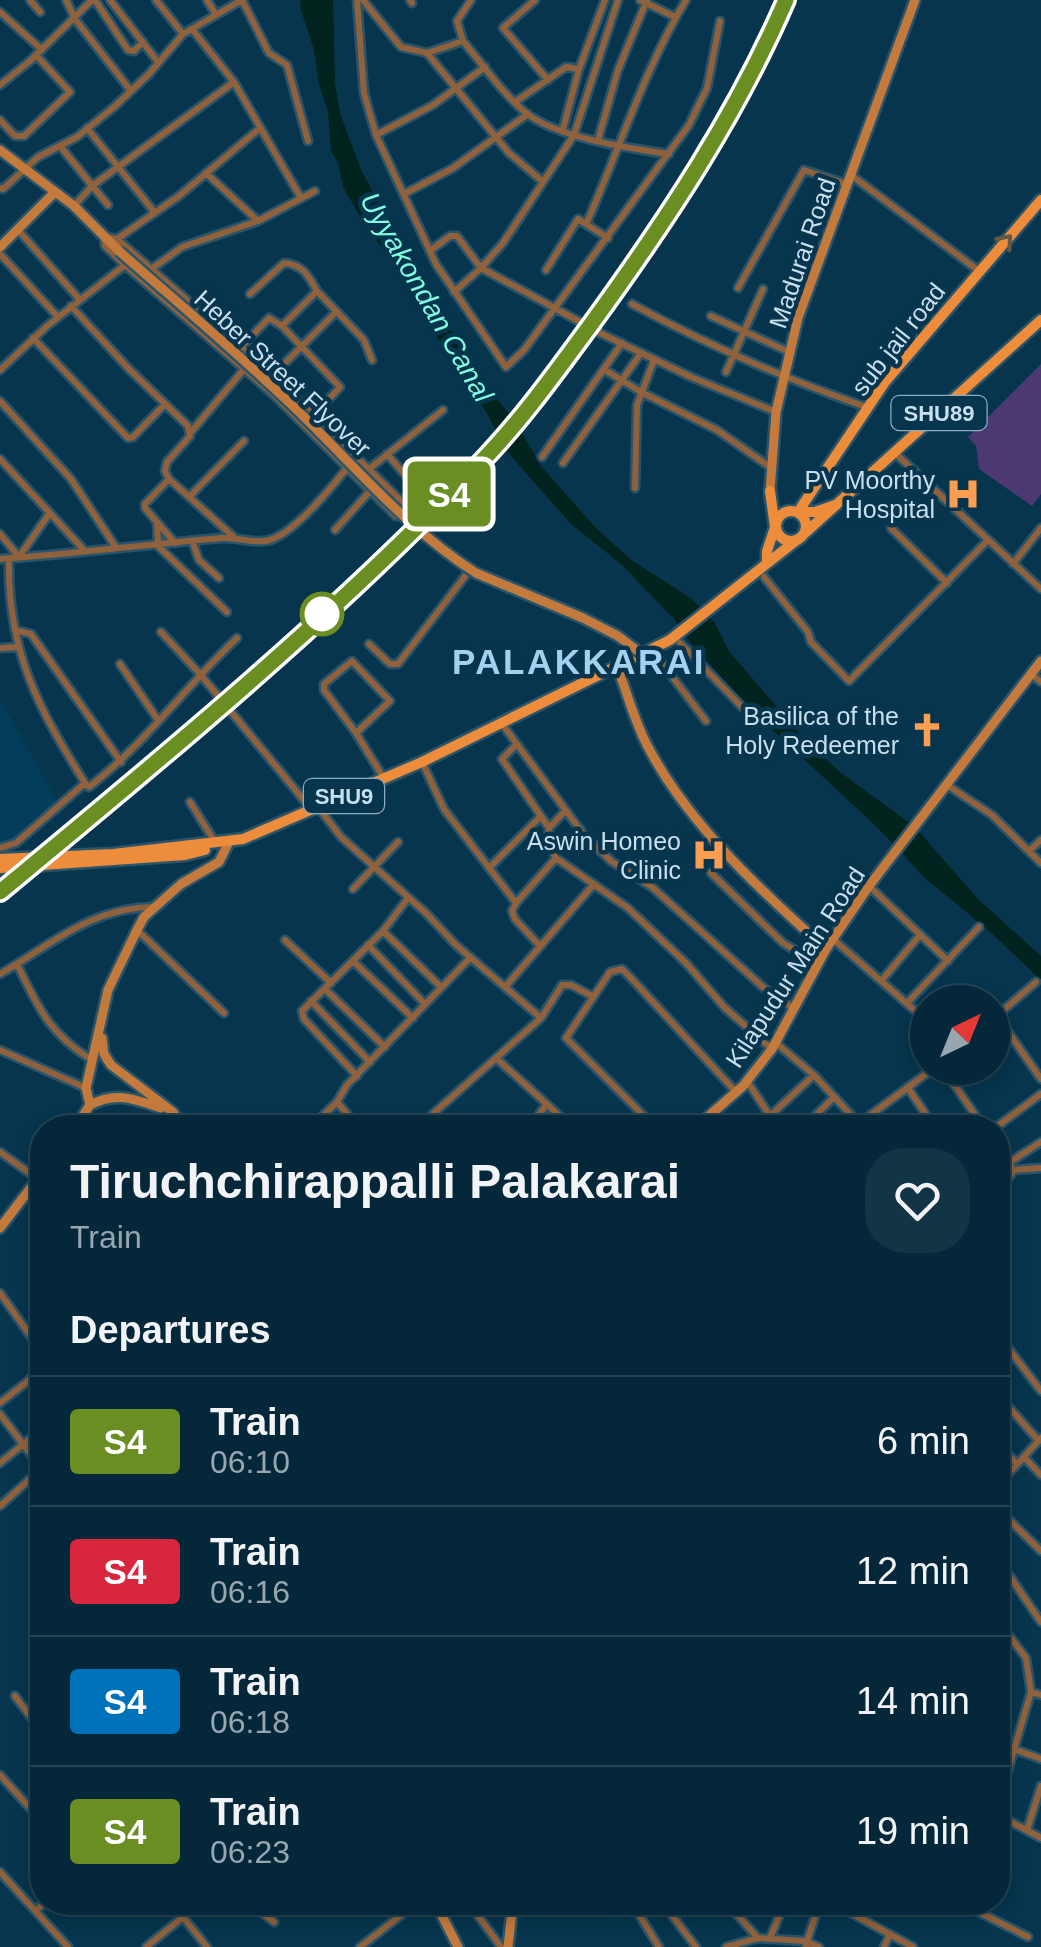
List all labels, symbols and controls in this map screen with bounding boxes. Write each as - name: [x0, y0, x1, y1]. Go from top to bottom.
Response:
- street label: Madurai Road: [763, 174, 841, 332]
- water label: Uyyakondan Canal: [354, 187, 500, 408]
- one-way arrow: [994, 234, 1012, 252]
- street label: sub jail road: [845, 277, 951, 401]
- street label: Heber Street Flyover: [189, 284, 377, 462]
- road number: SHU89: [892, 396, 986, 430]
- line badge: S4: [404, 462, 494, 526]
- place label: PV Moorthy Hospital: [804, 466, 935, 523]
- text: S4: [428, 475, 470, 514]
- hospital icon: PV Moorthy Hospital: [944, 475, 982, 513]
- unlabelled marker: [301, 593, 343, 635]
- district label: PALAKKARAI: [452, 642, 706, 681]
- place label: Basilica of the Holy Redeemer: [725, 702, 899, 759]
- church icon: Basilica of the Holy Redeemer: [908, 711, 946, 749]
- road number: SHU9: [304, 779, 384, 813]
- place label: Aswin Homeo Clinic: [527, 827, 681, 884]
- hospital icon: Aswin Homeo Clinic: [690, 836, 728, 874]
- street label: Kilapudur Main Road: [720, 861, 870, 1073]
- north arrow: [910, 985, 1010, 1085]
- map controls: [910, 985, 1010, 1085]
- button: heart: [865, 1148, 970, 1253]
- text: Tiruchchirappalli Palakarai: [70, 1155, 680, 1208]
- text: Train: [70, 1219, 142, 1255]
- text: Departures: [70, 1309, 271, 1351]
- text: Train: [210, 1401, 301, 1443]
- text: 6 min: [877, 1420, 970, 1462]
- text: S4: [104, 1422, 146, 1461]
- text: 06:10: [210, 1444, 290, 1480]
- text: Train: [210, 1531, 301, 1573]
- text: 12 min: [856, 1550, 970, 1592]
- text: S4: [104, 1552, 146, 1591]
- text: 06:16: [210, 1574, 290, 1610]
- text: Train: [210, 1661, 301, 1703]
- text: 14 min: [856, 1680, 970, 1722]
- text: S4: [104, 1682, 146, 1721]
- text: 06:18: [210, 1704, 290, 1740]
- text: Train: [210, 1791, 301, 1833]
- text: 19 min: [856, 1810, 970, 1852]
- text: S4: [104, 1812, 146, 1851]
- text: 06:23: [210, 1834, 290, 1870]

